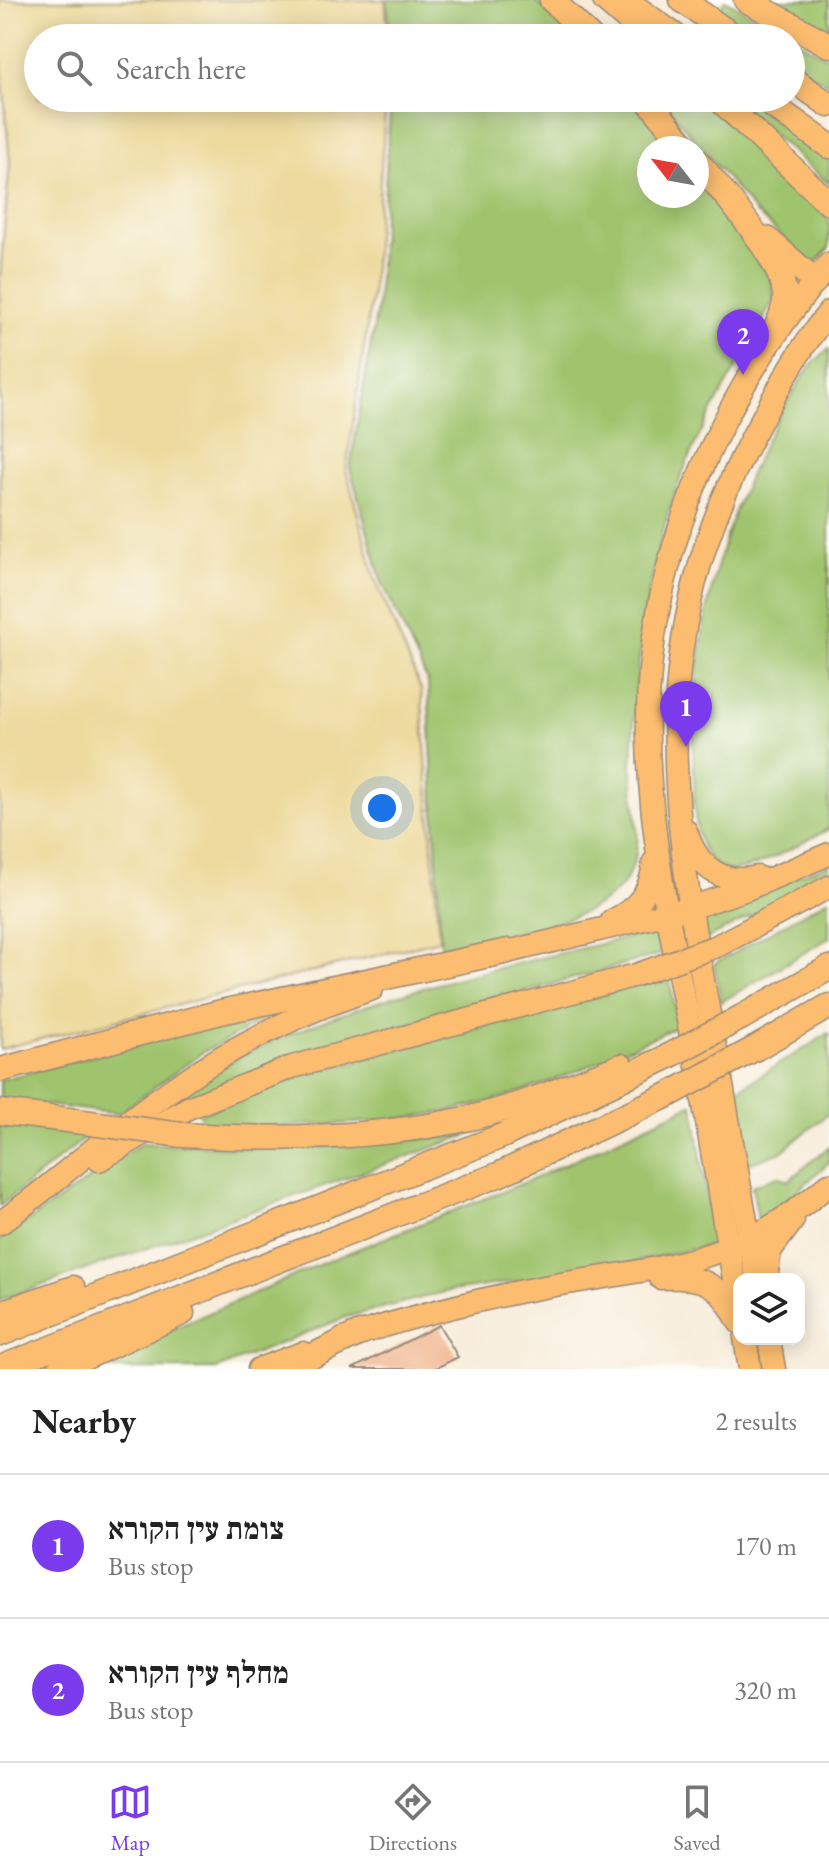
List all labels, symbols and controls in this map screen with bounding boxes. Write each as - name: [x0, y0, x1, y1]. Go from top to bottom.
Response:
- search box: [24, 24, 805, 112]
- icon: search: [52, 46, 96, 90]
- text: Search here: [116, 49, 246, 88]
- north arrow: [637, 136, 709, 208]
- pin: 2: [717, 309, 769, 375]
- pin: 1: [660, 681, 712, 747]
- your location: [362, 788, 402, 828]
- map controls: [733, 1273, 805, 1345]
- button: layers: [733, 1273, 805, 1345]
- text: Nearby: [32, 1399, 136, 1443]
- text: 2 results: [716, 1404, 797, 1438]
- text: צומת עין הקורא: [108, 1509, 284, 1548]
- text: 1: [51, 1529, 65, 1563]
- text: 170 m: [734, 1529, 797, 1563]
- text: Bus stop: [108, 1549, 194, 1583]
- text: מחלף עין הקורא: [108, 1653, 289, 1692]
- text: 2: [51, 1673, 65, 1707]
- text: 320 m: [734, 1673, 797, 1707]
- text: Bus stop: [108, 1693, 194, 1727]
- tab: Map: [108, 1780, 152, 1857]
- tab: Directions: [369, 1780, 457, 1857]
- tab: Saved: [674, 1780, 721, 1857]

